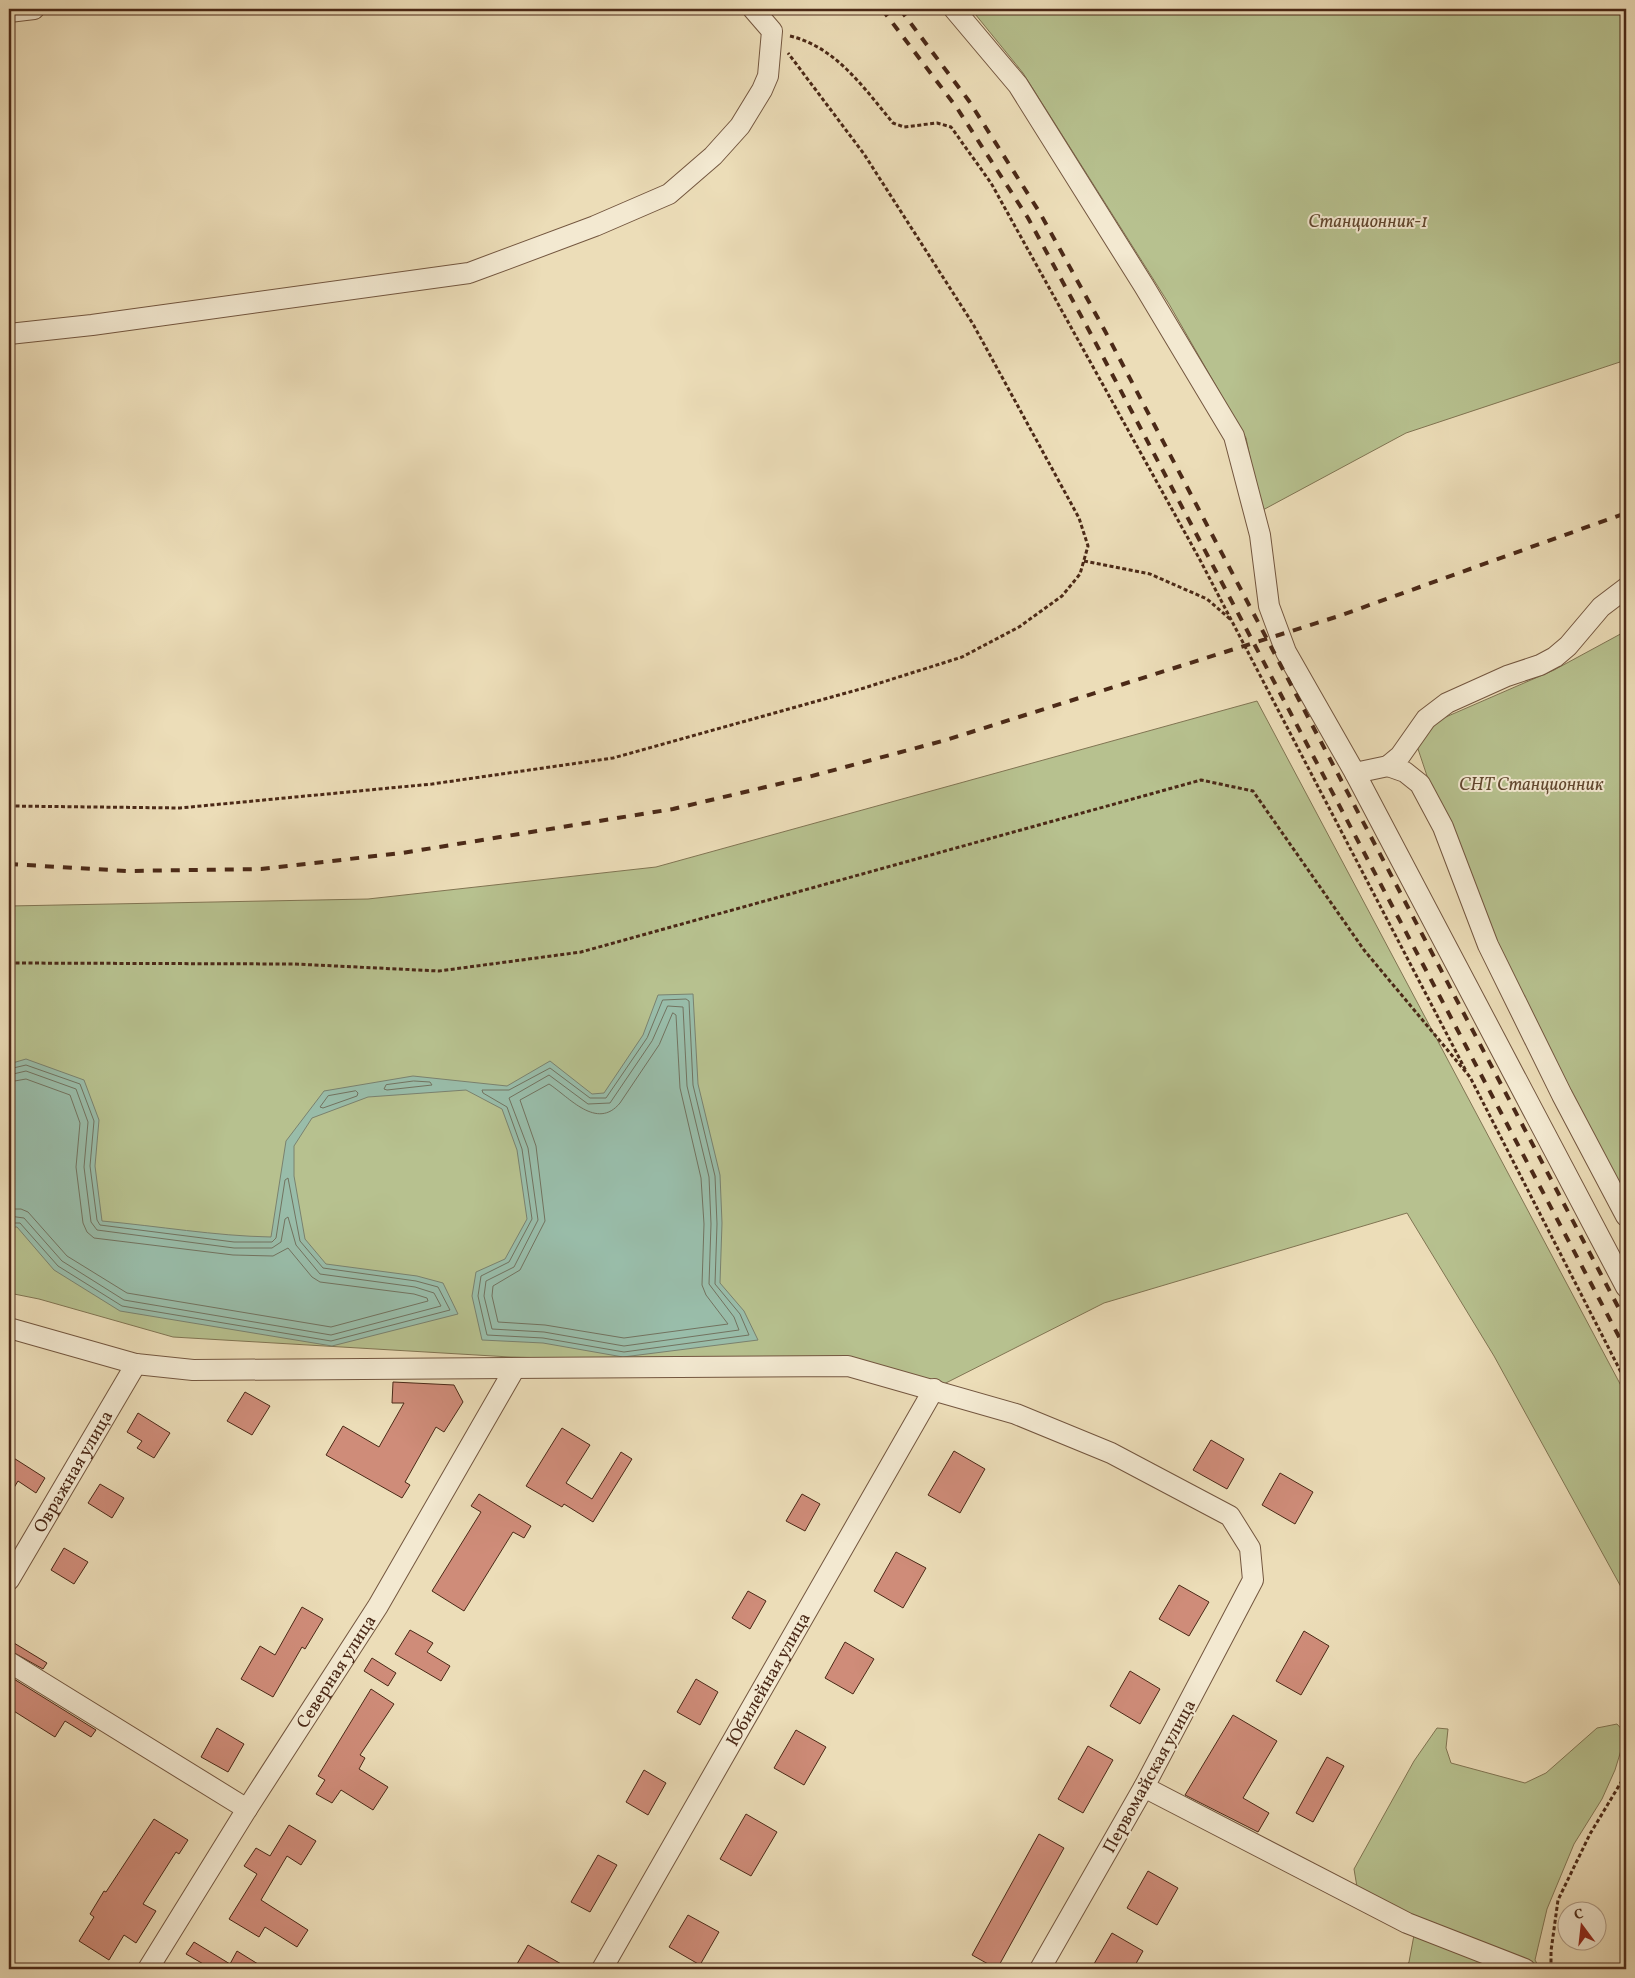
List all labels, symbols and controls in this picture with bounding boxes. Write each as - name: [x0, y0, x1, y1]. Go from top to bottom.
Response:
- park label: Станционник-1: [1308, 210, 1428, 235]
- park label: СНТ Станционник: [1459, 773, 1604, 798]
- street label: Овражная улица: [28, 1406, 120, 1538]
- street label: Юбилейная улица: [721, 1608, 818, 1751]
- street label: Северная улица: [291, 1610, 383, 1734]
- street label: Первомайская улица: [1098, 1695, 1203, 1858]
- north arrow: [1558, 1900, 1608, 1950]
- text: С: [1572, 1905, 1586, 1925]

